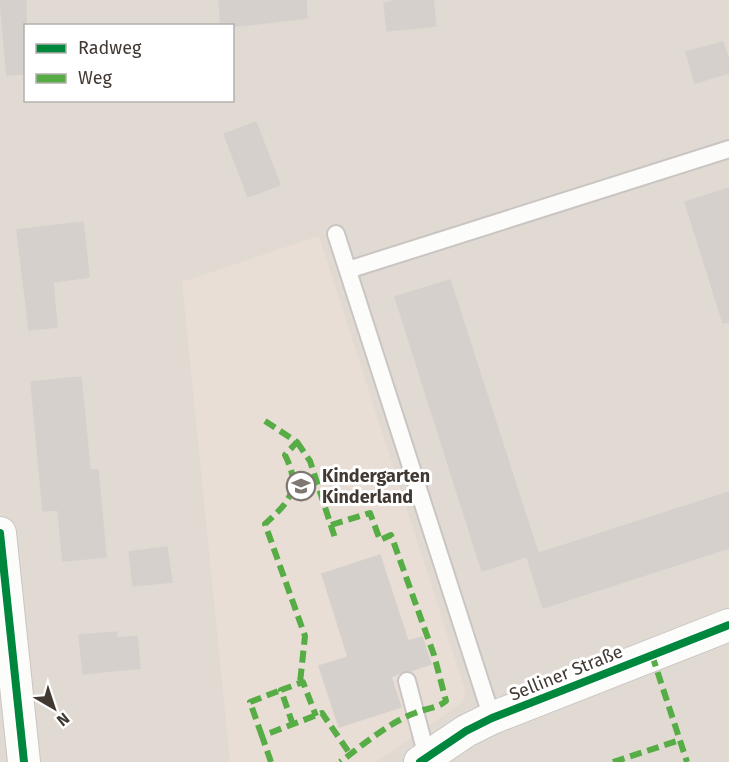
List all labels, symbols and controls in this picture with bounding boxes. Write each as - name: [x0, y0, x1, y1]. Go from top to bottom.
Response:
- legend: [24, 24, 234, 102]
- text: Radweg: [78, 37, 142, 59]
- text: Weg: [78, 67, 112, 89]
- place label: Kindergarten Kinderland: [322, 465, 430, 508]
- school or university icon: Kindergarten Kinderland: [285, 470, 317, 502]
- street label: Selliner Straße: [506, 640, 626, 706]
- north arrow: [24, 678, 84, 738]
- text: N: [53, 709, 73, 730]

